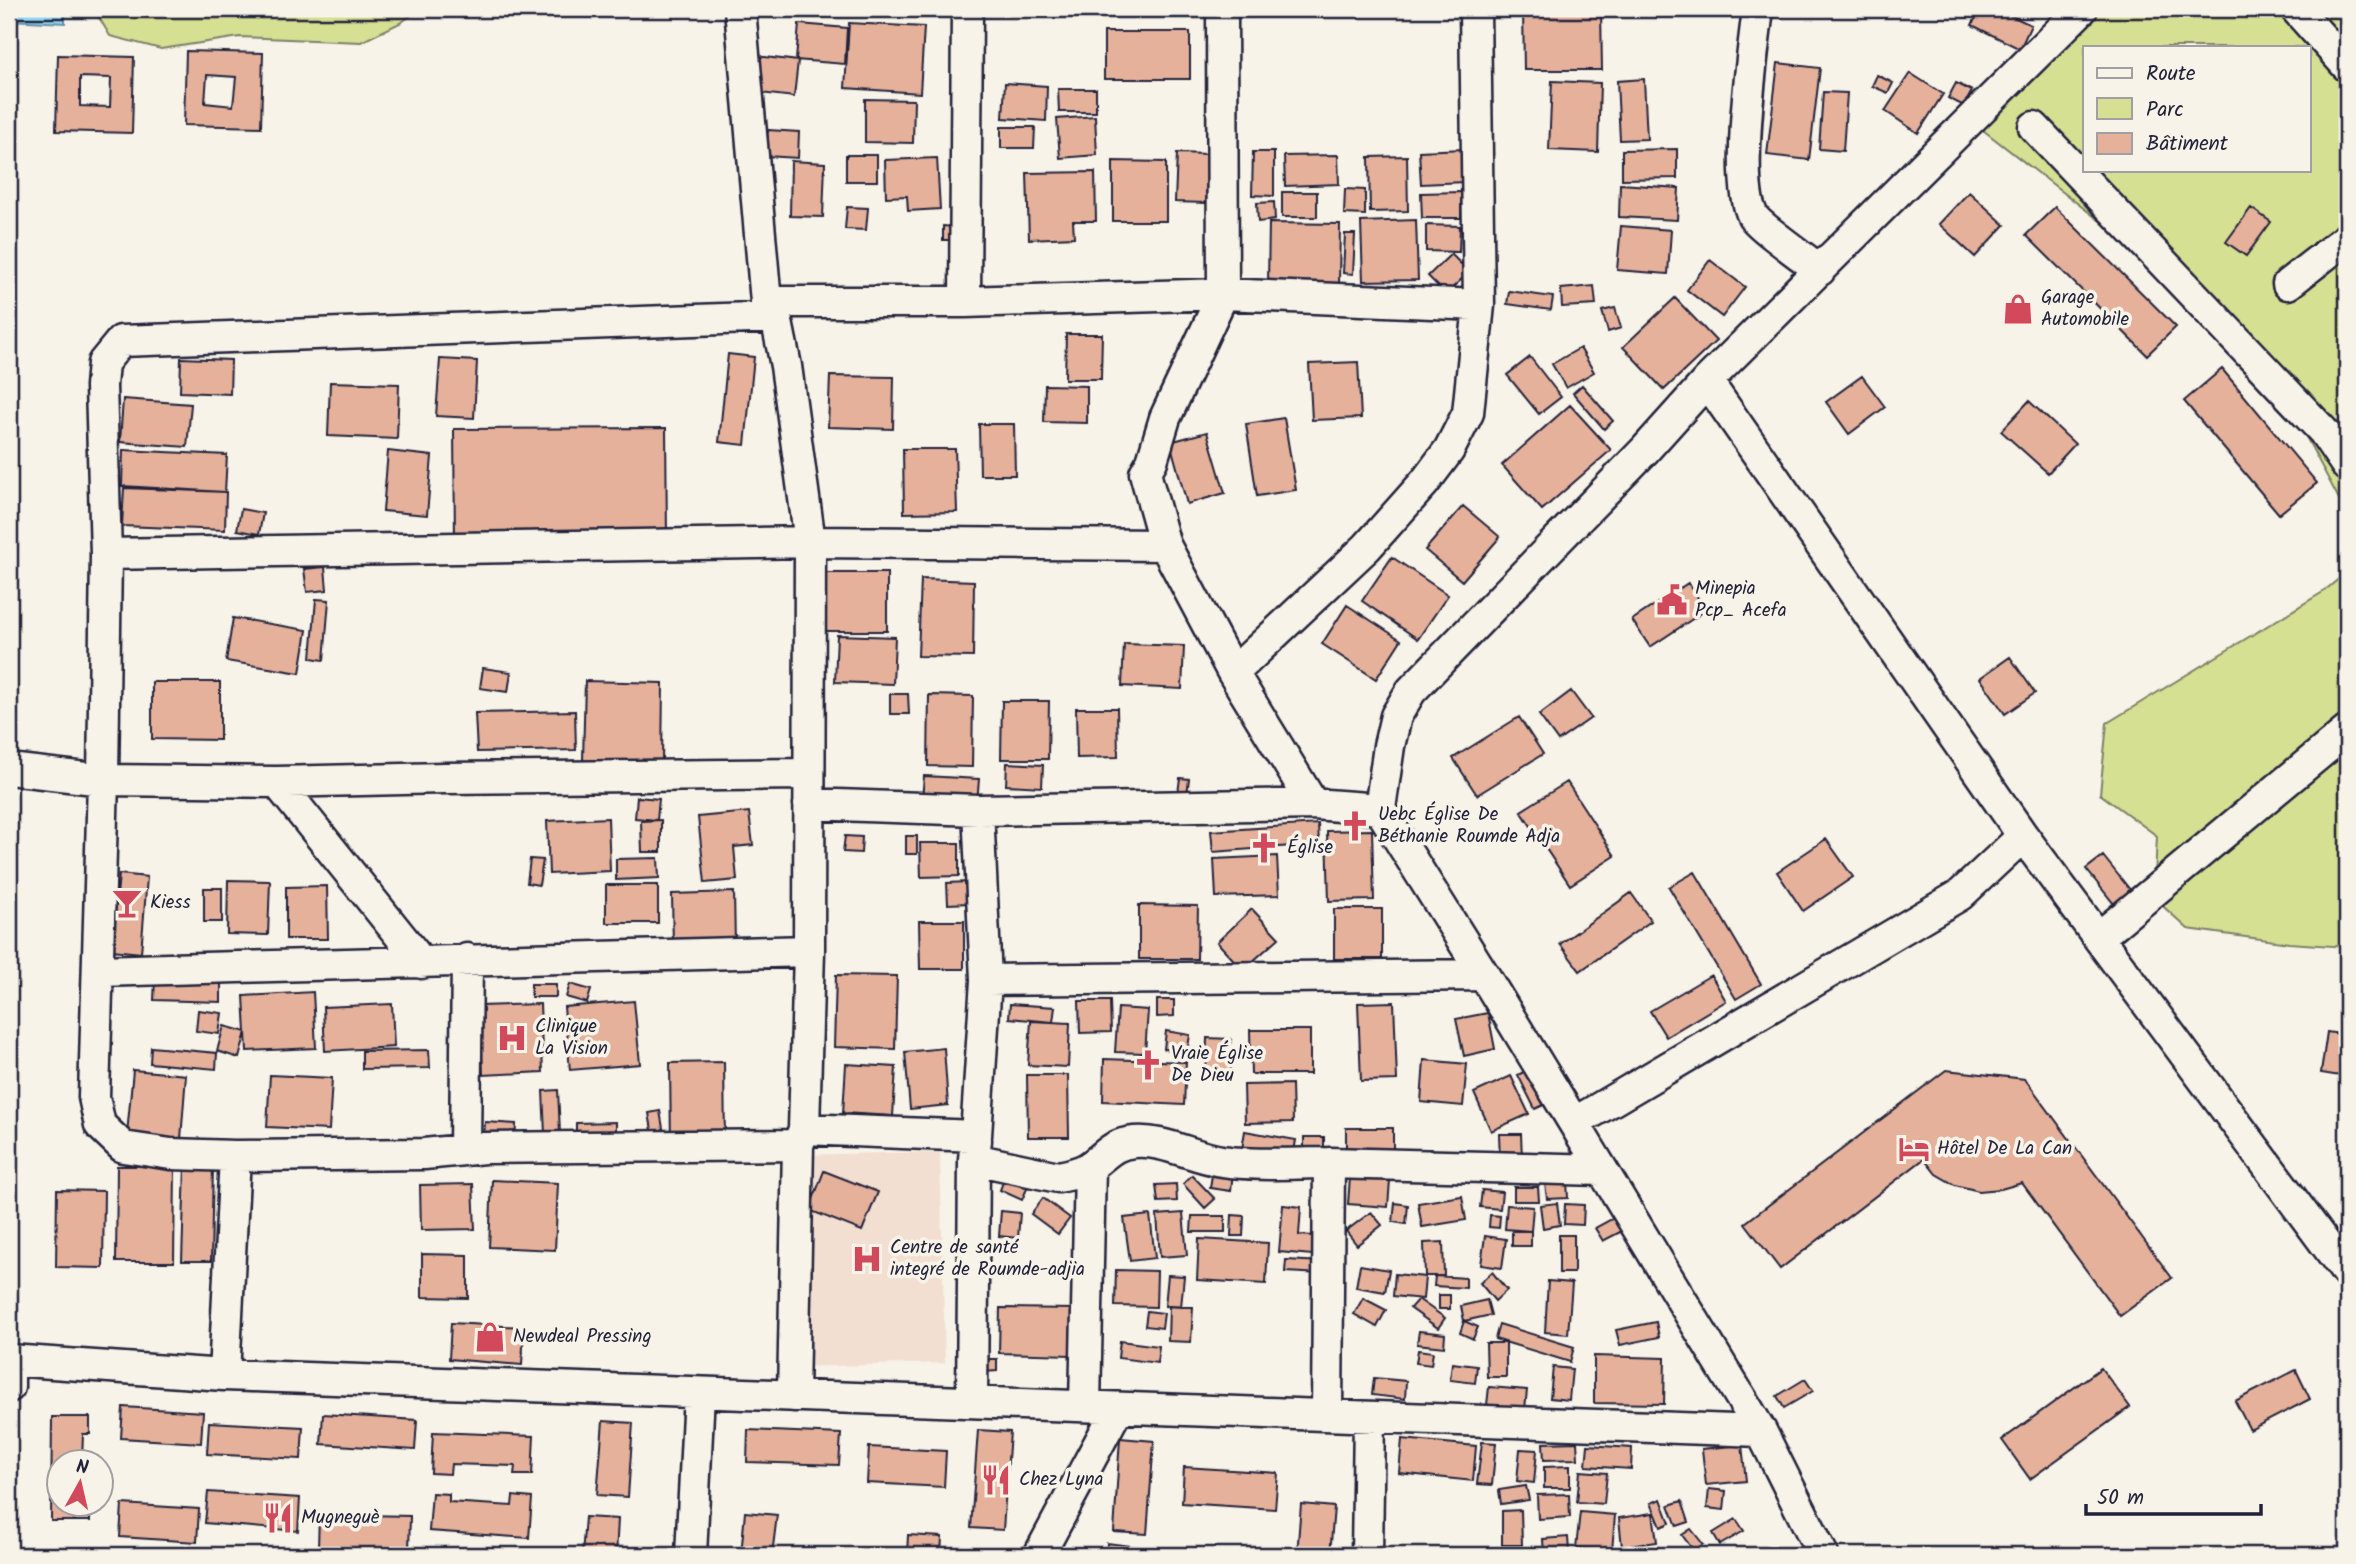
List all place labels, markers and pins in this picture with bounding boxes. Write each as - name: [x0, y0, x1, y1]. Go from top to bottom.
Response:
- place label: Garage Automobile: [2041, 283, 2130, 335]
- shop icon: Garage Automobile: [2001, 292, 2035, 326]
- place label: Minepia Pcp_ Acefa: [1695, 574, 1787, 626]
- public building icon: Minepia Pcp_ Acefa: [1655, 583, 1689, 617]
- place label: Uebc Église De Béthanie Roumde Adja: [1378, 800, 1560, 852]
- church icon: Uebc Église De Béthanie Roumde Adja: [1338, 809, 1372, 843]
- church icon: Église: [1247, 831, 1281, 865]
- place label: Église: [1287, 833, 1333, 863]
- bar icon: Kiess: [110, 886, 144, 920]
- place label: Kiess: [150, 888, 191, 918]
- place label: Clinique La Vision: [535, 1012, 608, 1064]
- hospital icon: Clinique La Vision: [495, 1021, 529, 1055]
- place label: Vraie Église De Dieu: [1171, 1039, 1263, 1091]
- church icon: Vraie Église De Dieu: [1131, 1048, 1165, 1082]
- hotel icon: Hôtel De La Can: [1897, 1132, 1931, 1166]
- place label: Hôtel De La Can: [1937, 1134, 2072, 1164]
- place label: Centre de santé integré de Roumde-adjia: [890, 1233, 1085, 1285]
- hospital icon: Centre de santé integré de Roumde-adjia: [850, 1242, 884, 1276]
- shop icon: Newdeal Pressing: [473, 1320, 507, 1354]
- place label: Newdeal Pressing: [513, 1322, 651, 1352]
- restaurant icon: Chez Lyna: [979, 1463, 1013, 1497]
- place label: Chez Lyna: [1019, 1465, 1103, 1495]
- restaurant icon: Mugneguè: [261, 1501, 295, 1535]
- place label: Mugneguè: [301, 1503, 380, 1533]

